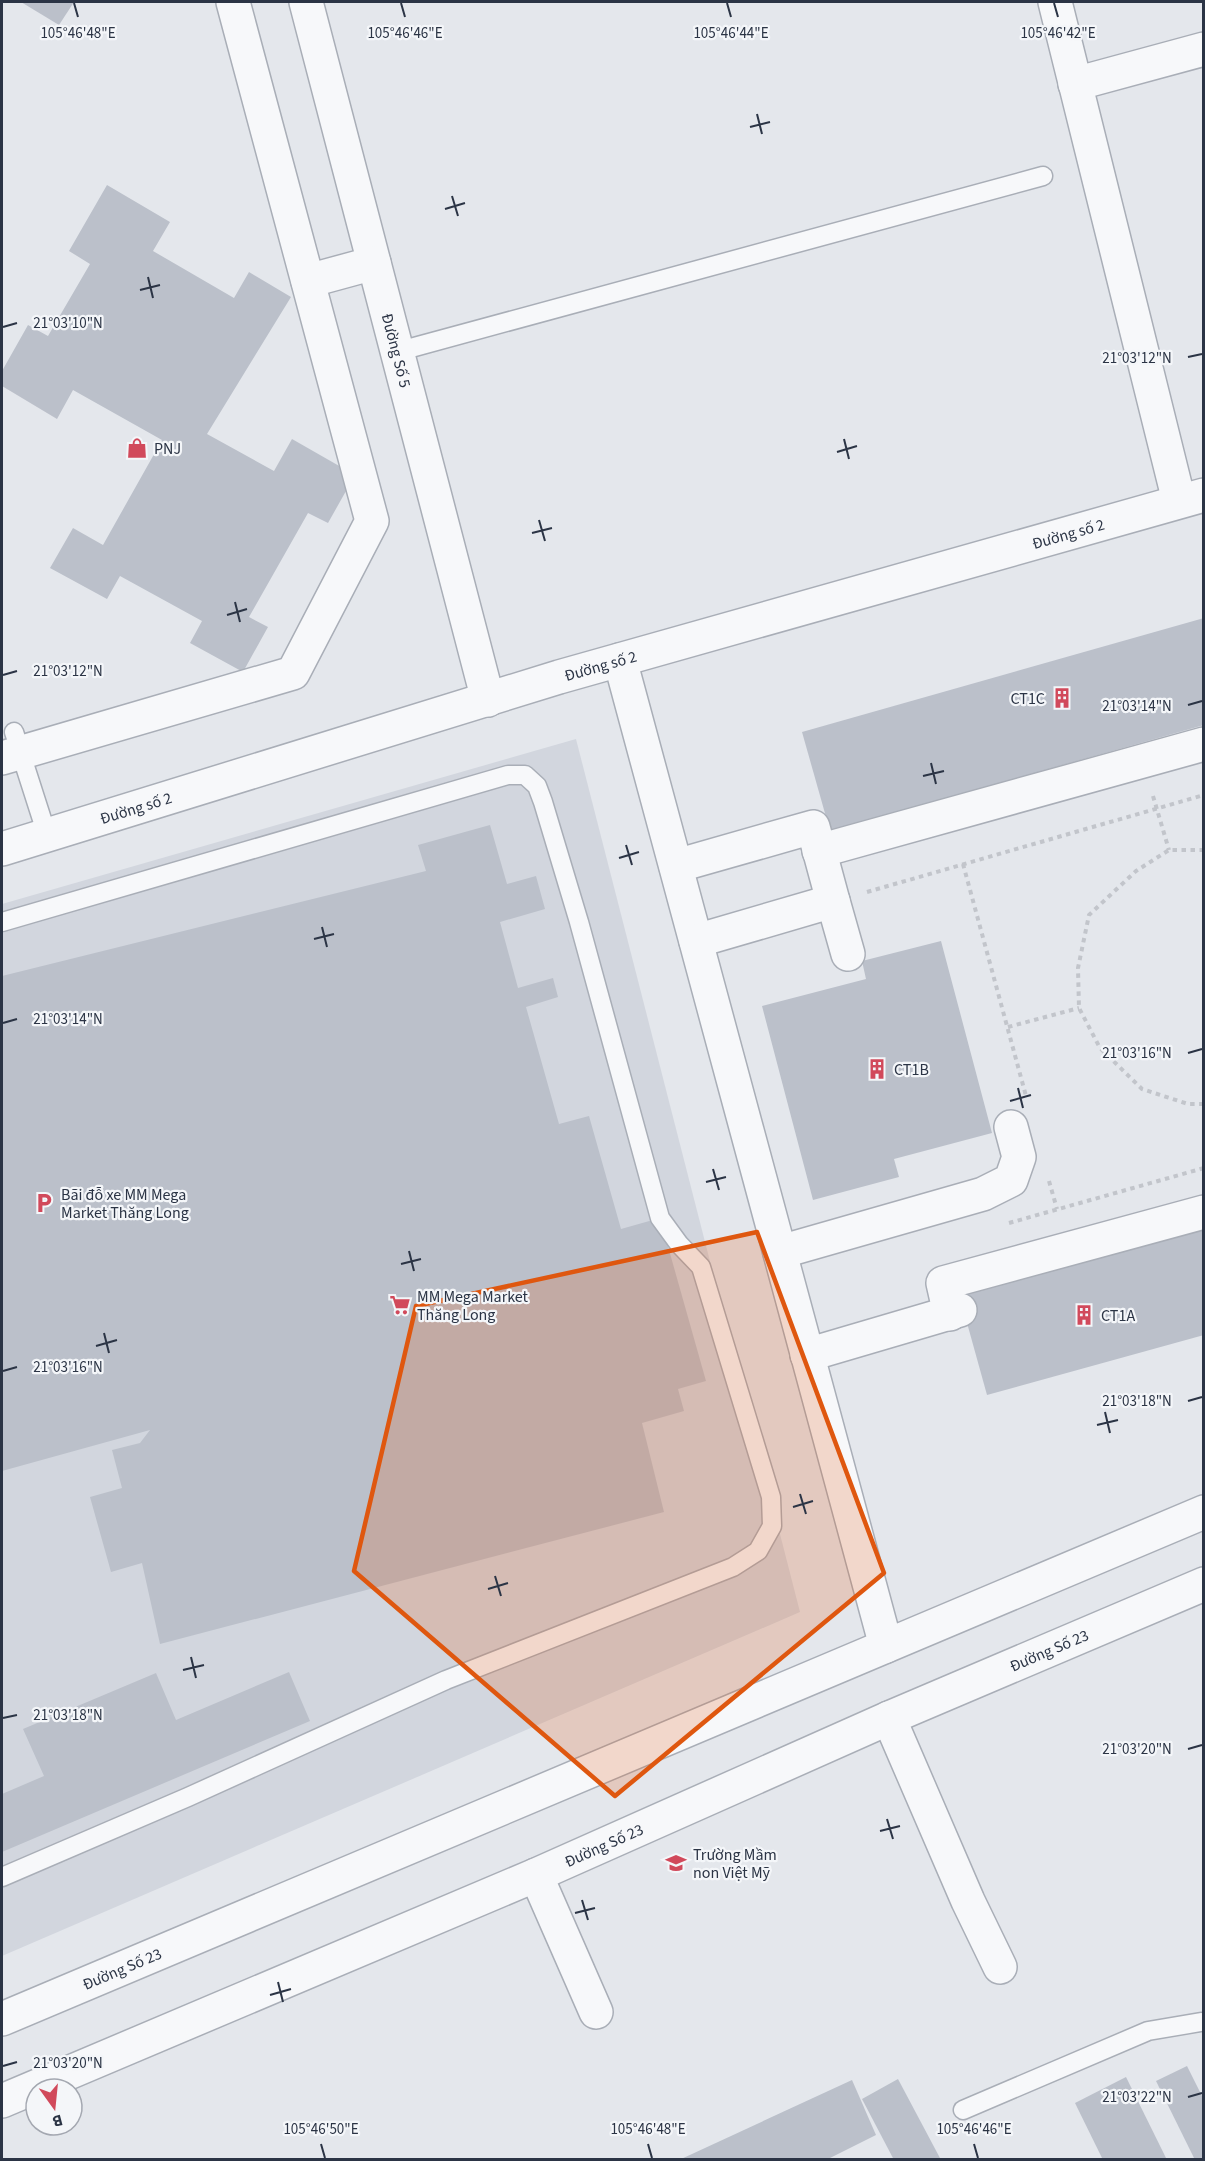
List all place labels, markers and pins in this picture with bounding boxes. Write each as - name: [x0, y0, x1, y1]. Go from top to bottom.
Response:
- shop icon: PNJ: [125, 436, 149, 460]
- place label: PNJ: [154, 438, 181, 460]
- building icon: CT1C: [1050, 686, 1074, 710]
- place label: CT1C: [1010, 688, 1045, 710]
- building icon: CT1B: [865, 1057, 889, 1081]
- place label: CT1B: [894, 1059, 929, 1081]
- place label: Bãi đỗ xe MM Mega Market Thăng Long: [61, 1184, 189, 1224]
- parking icon: Bãi đỗ xe MM Mega Market Thăng Long: [32, 1191, 56, 1215]
- place label: MM Mega Market Thăng Long: [417, 1286, 529, 1326]
- supermarket icon: MM Mega Market Thăng Long: [388, 1293, 412, 1317]
- building icon: CT1A: [1072, 1303, 1096, 1327]
- place label: CT1A: [1101, 1305, 1135, 1327]
- place label: Trường Mầm non Việt Mỹ: [693, 1844, 777, 1884]
- school or university icon: Trường Mầm non Việt Mỹ: [664, 1851, 688, 1875]

